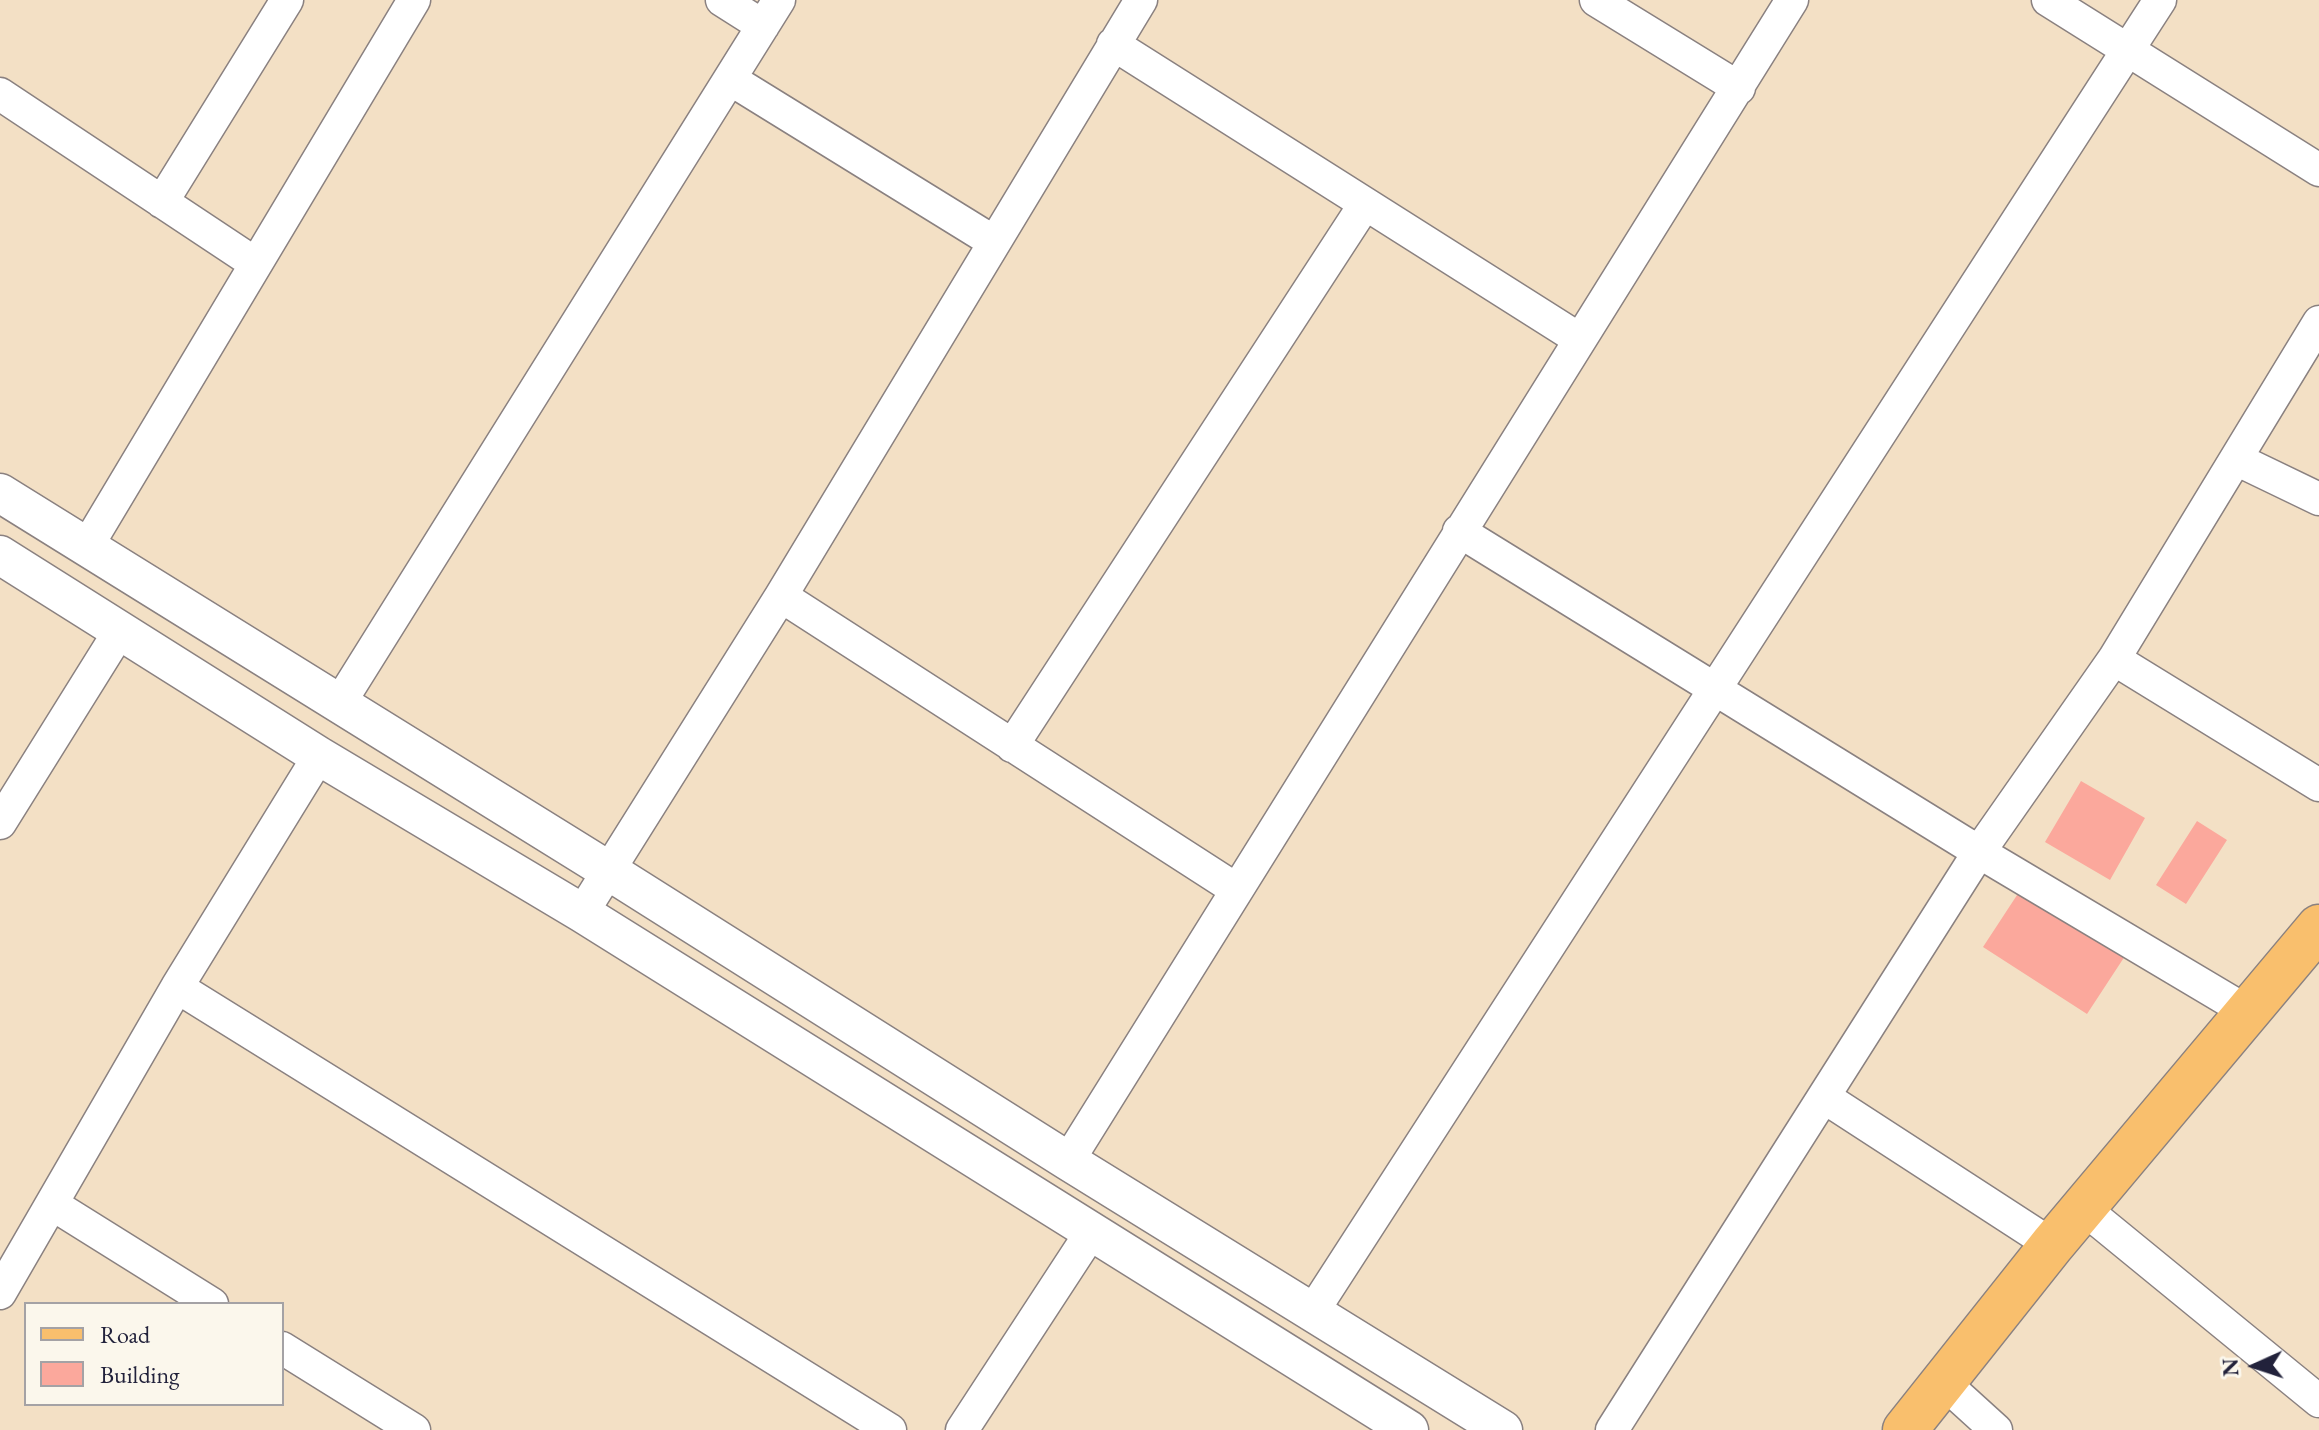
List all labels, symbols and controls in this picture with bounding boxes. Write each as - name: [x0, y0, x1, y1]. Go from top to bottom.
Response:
- legend: [24, 1302, 284, 1406]
- text: Road: [100, 1319, 150, 1350]
- north arrow: [2215, 1326, 2295, 1406]
- text: N: [2216, 1358, 2245, 1377]
- text: Building: [100, 1359, 180, 1390]

